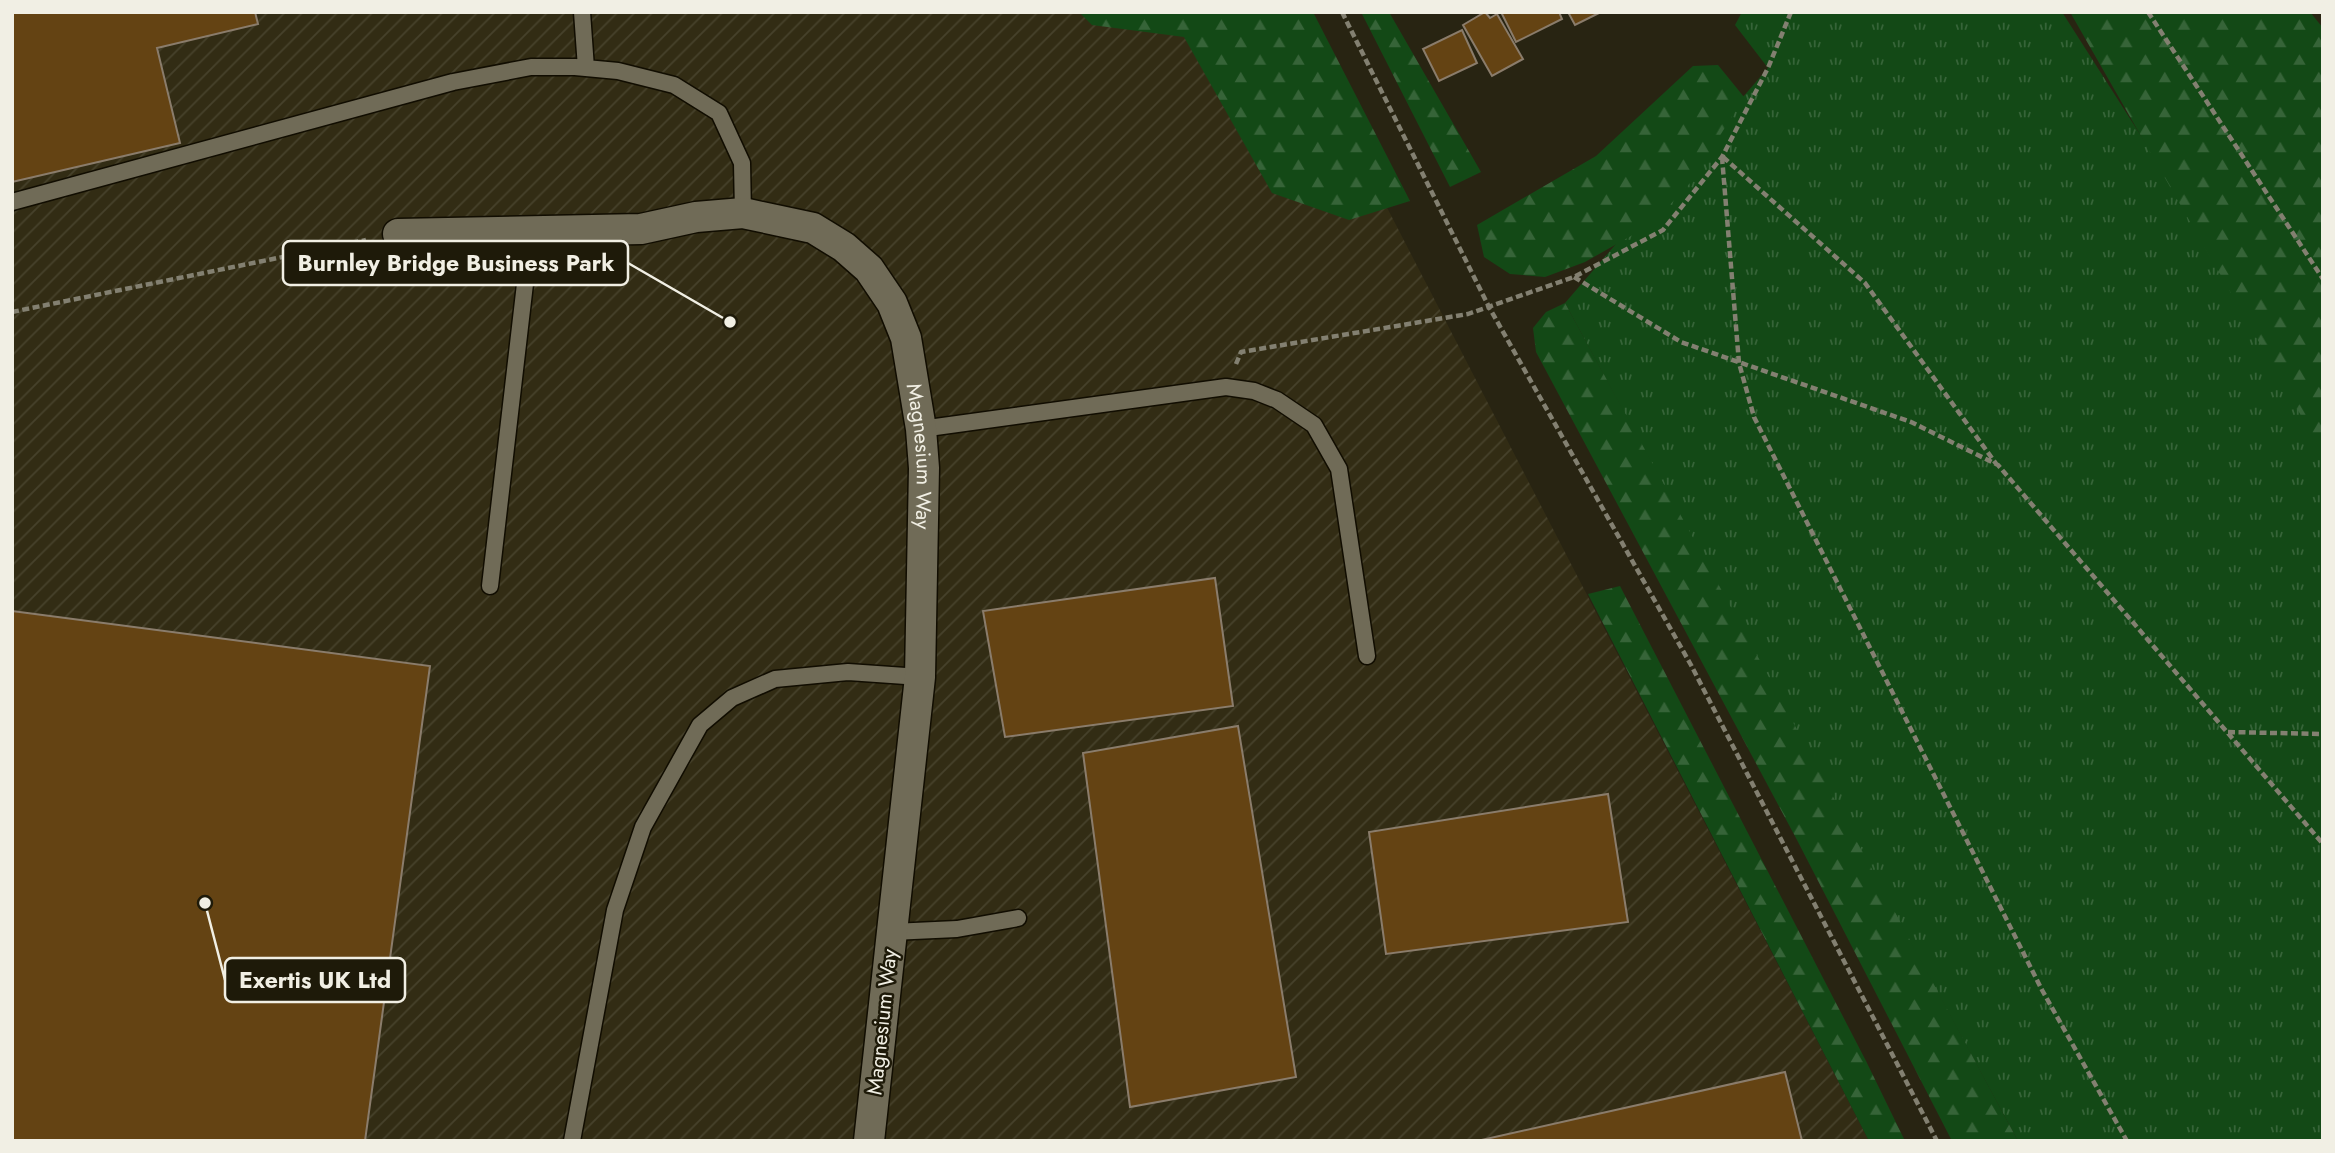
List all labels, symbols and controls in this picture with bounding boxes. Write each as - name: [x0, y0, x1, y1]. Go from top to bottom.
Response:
- callout: Burnley Bridge Business Park: [283, 241, 628, 285]
- text: Burnley Bridge Business Park: [298, 246, 615, 280]
- street label: Magnesium Way: [899, 381, 939, 530]
- street label: Magnesium Way: [859, 947, 905, 1096]
- callout: Exertis UK Ltd: [225, 958, 405, 1002]
- text: Exertis UK Ltd: [239, 963, 391, 997]

